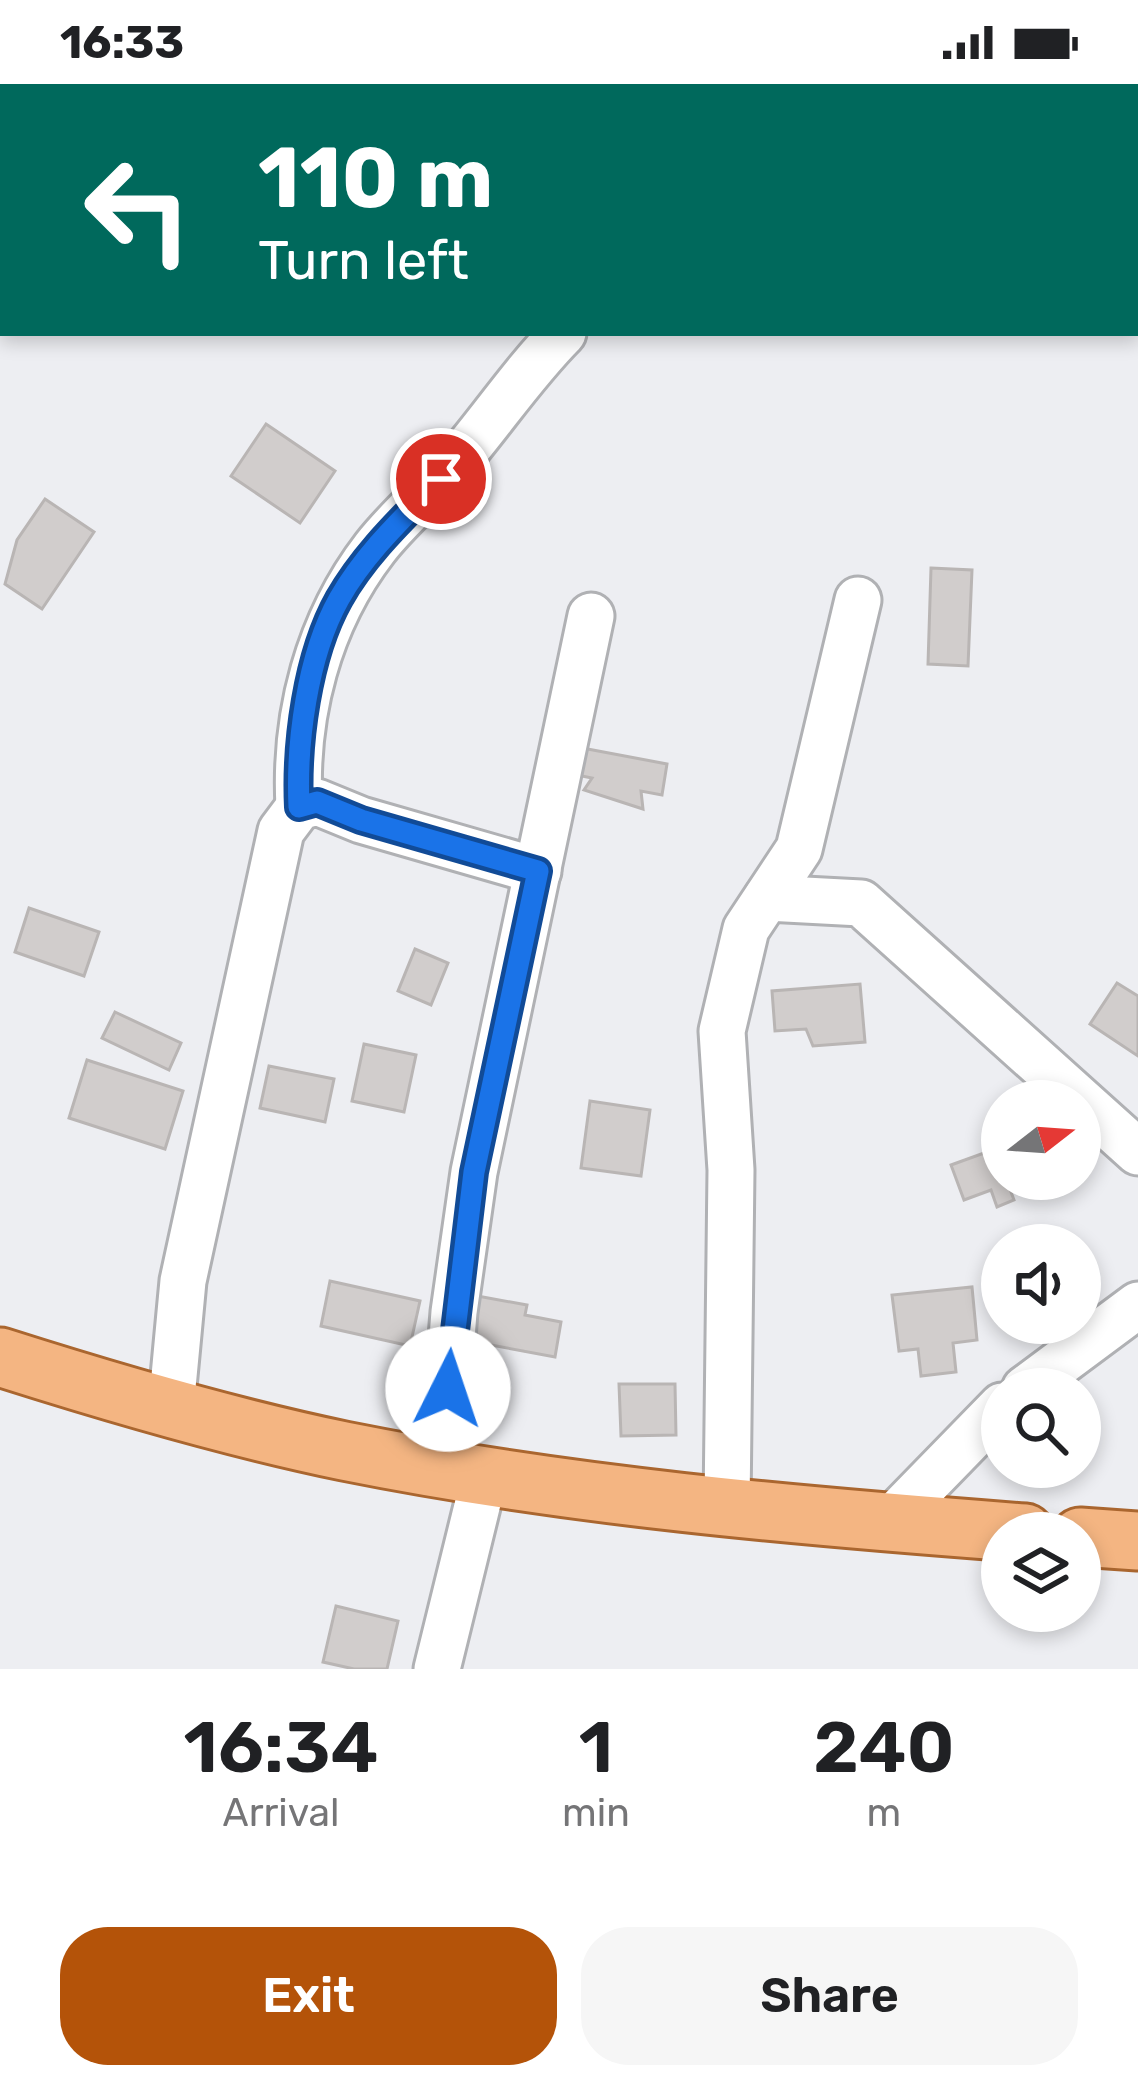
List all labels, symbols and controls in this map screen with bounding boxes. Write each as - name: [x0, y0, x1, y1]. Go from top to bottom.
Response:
- text: 16:33: [60, 16, 184, 69]
- text: 110 m: [258, 128, 493, 228]
- icon: left: [60, 132, 216, 288]
- text: Turn left: [258, 229, 469, 293]
- pin: [390, 428, 492, 530]
- icon: arrive: [408, 446, 474, 512]
- north arrow: [981, 1080, 1101, 1200]
- map controls: [981, 1080, 1101, 1632]
- button: sound: [981, 1224, 1101, 1344]
- position arrow: [385, 1326, 511, 1452]
- button: search: [981, 1368, 1101, 1488]
- button: layers: [981, 1512, 1101, 1632]
- text: 16:34: [183, 1705, 379, 1790]
- text: 1: [579, 1705, 613, 1790]
- text: 240: [813, 1705, 955, 1790]
- text: Arrival: [223, 1790, 340, 1836]
- text: min: [562, 1790, 630, 1836]
- text: m: [867, 1790, 901, 1836]
- button: Exit: [60, 1927, 557, 2065]
- button: Share: [581, 1927, 1078, 2065]

